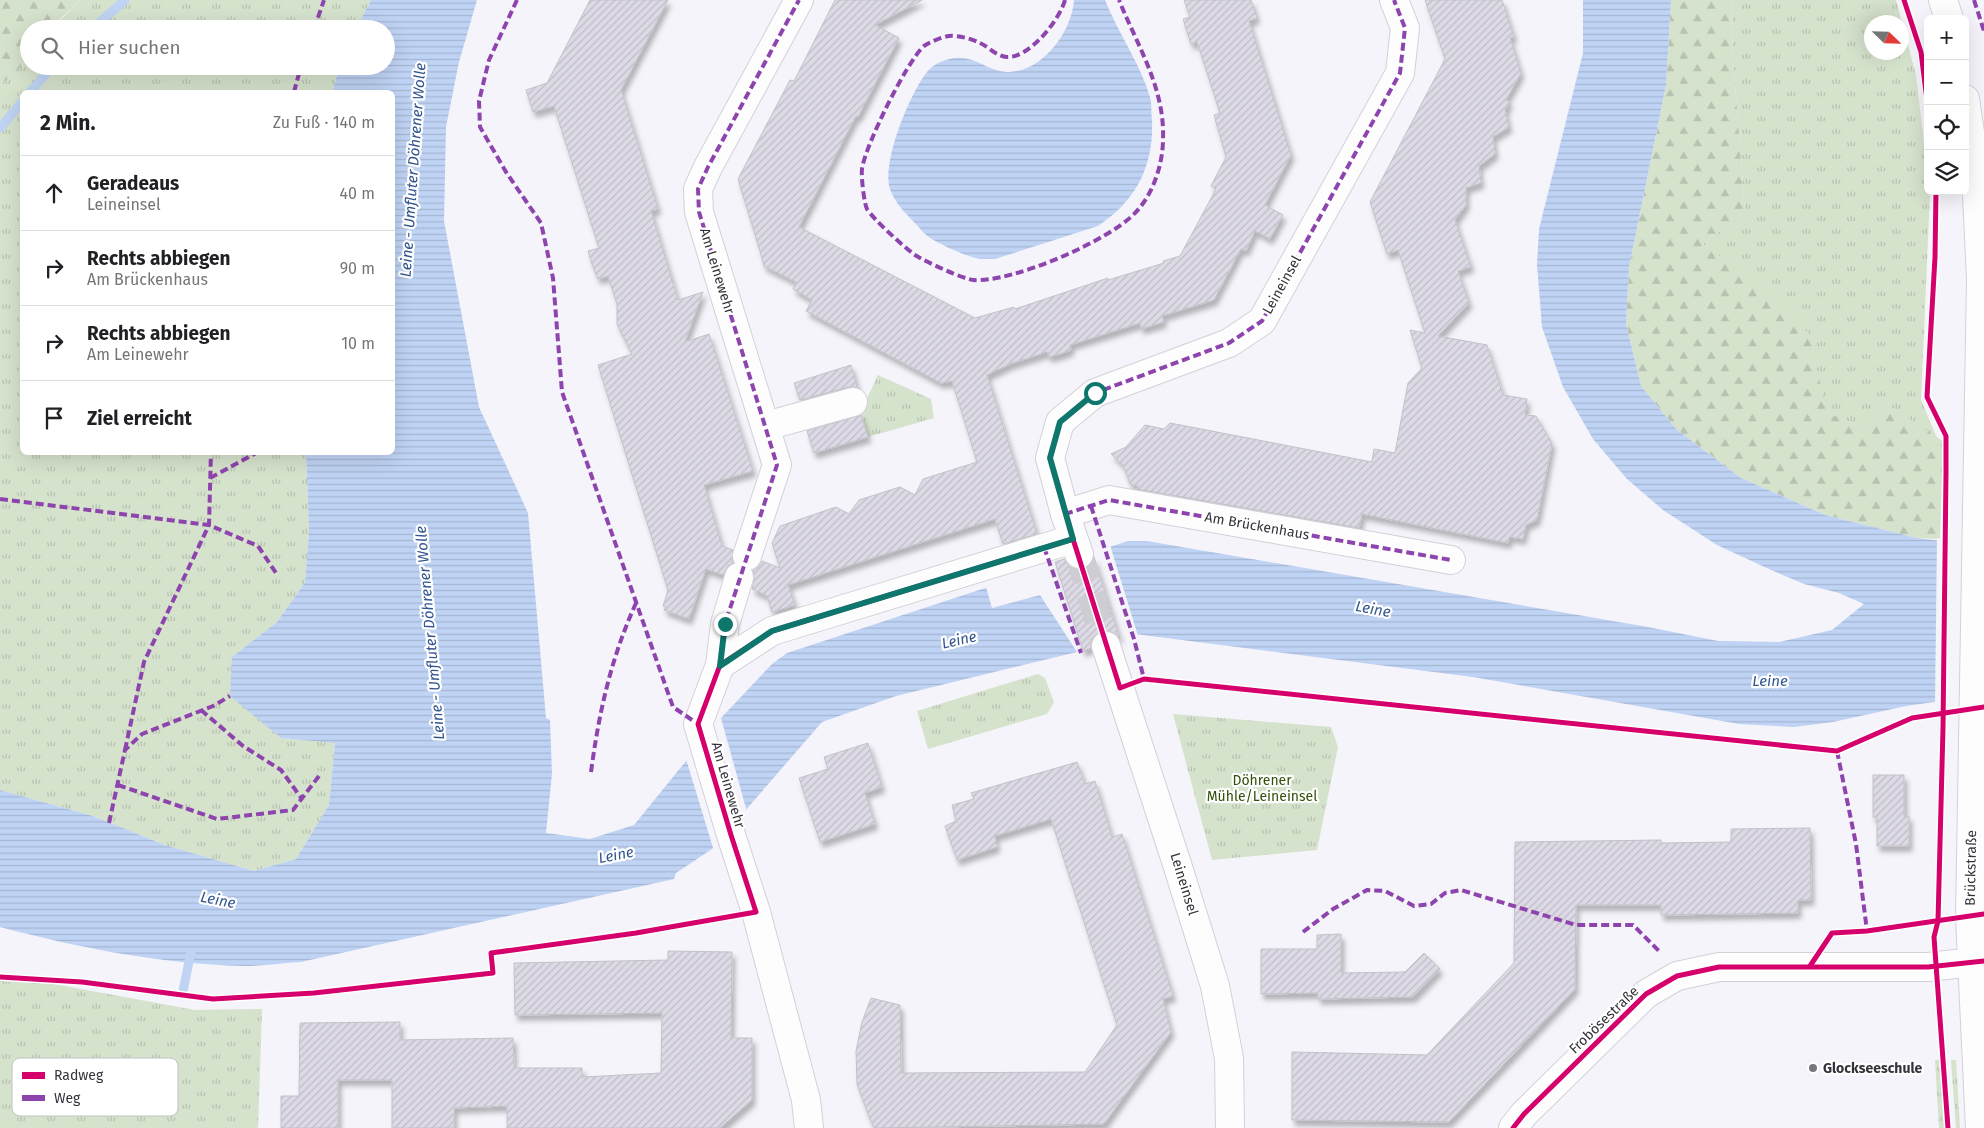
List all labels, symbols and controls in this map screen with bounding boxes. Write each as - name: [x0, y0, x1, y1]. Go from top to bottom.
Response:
- north arrow: [1864, 15, 1909, 60]
- map controls: [1924, 15, 1969, 195]
- button: +: [1924, 15, 1969, 60]
- search box: [20, 20, 395, 75]
- icon: search: [38, 34, 66, 62]
- text: Hier suchen: [78, 36, 181, 59]
- button: −: [1924, 60, 1969, 105]
- water label: Leine - Umfluter Döhrener Wolle: [397, 62, 429, 278]
- button: locate: [1924, 105, 1969, 150]
- text: 2 Min.: [40, 110, 95, 136]
- text: Zu Fuß · 140 m: [273, 113, 375, 132]
- button: layers: [1924, 150, 1969, 195]
- text: Geradeaus: [87, 172, 179, 195]
- icon: ahead: [40, 179, 68, 207]
- text: 40 m: [340, 184, 375, 203]
- text: Leineinsel: [87, 195, 161, 214]
- street label: Am Leinewehr: [696, 226, 738, 317]
- text: Rechts abbiegen: [87, 247, 230, 270]
- street label: Leineinsel: [1259, 253, 1305, 317]
- icon: right: [40, 254, 68, 282]
- text: 90 m: [340, 259, 375, 278]
- text: Am Brückenhaus: [87, 270, 208, 289]
- text: Rechts abbiegen: [87, 322, 230, 345]
- icon: right: [40, 329, 68, 357]
- text: 10 m: [341, 334, 375, 353]
- text: Am Leinewehr: [87, 345, 189, 364]
- route start: [1084, 382, 1107, 405]
- icon: arrive: [40, 404, 68, 432]
- text: Ziel erreicht: [87, 407, 192, 430]
- street label: Am Brückenhaus: [1203, 508, 1311, 544]
- water label: Leine - Umfluter Döhrener Wolle: [412, 525, 448, 741]
- water label: Leine: [1354, 597, 1392, 621]
- route end: [714, 613, 737, 636]
- water label: Leine: [940, 627, 979, 653]
- water label: Leine: [1752, 672, 1788, 690]
- street label: Am Leinewehr: [708, 740, 749, 831]
- park label: Döhrener Mühle/Leineinsel: [1207, 772, 1317, 805]
- street label: Brückstraße: [1962, 830, 1980, 906]
- water label: Leine: [597, 843, 635, 867]
- street label: Leineinsel: [1166, 851, 1202, 917]
- water label: Leine: [199, 888, 237, 912]
- street label: Frobösestraße: [1566, 983, 1642, 1057]
- legend: [12, 1058, 178, 1116]
- place label: Glockseeschule: [1823, 1060, 1923, 1077]
- marker: Glockseeschule: [1807, 1062, 1819, 1074]
- text: Radweg: [54, 1067, 104, 1084]
- text: Weg: [54, 1090, 81, 1107]

